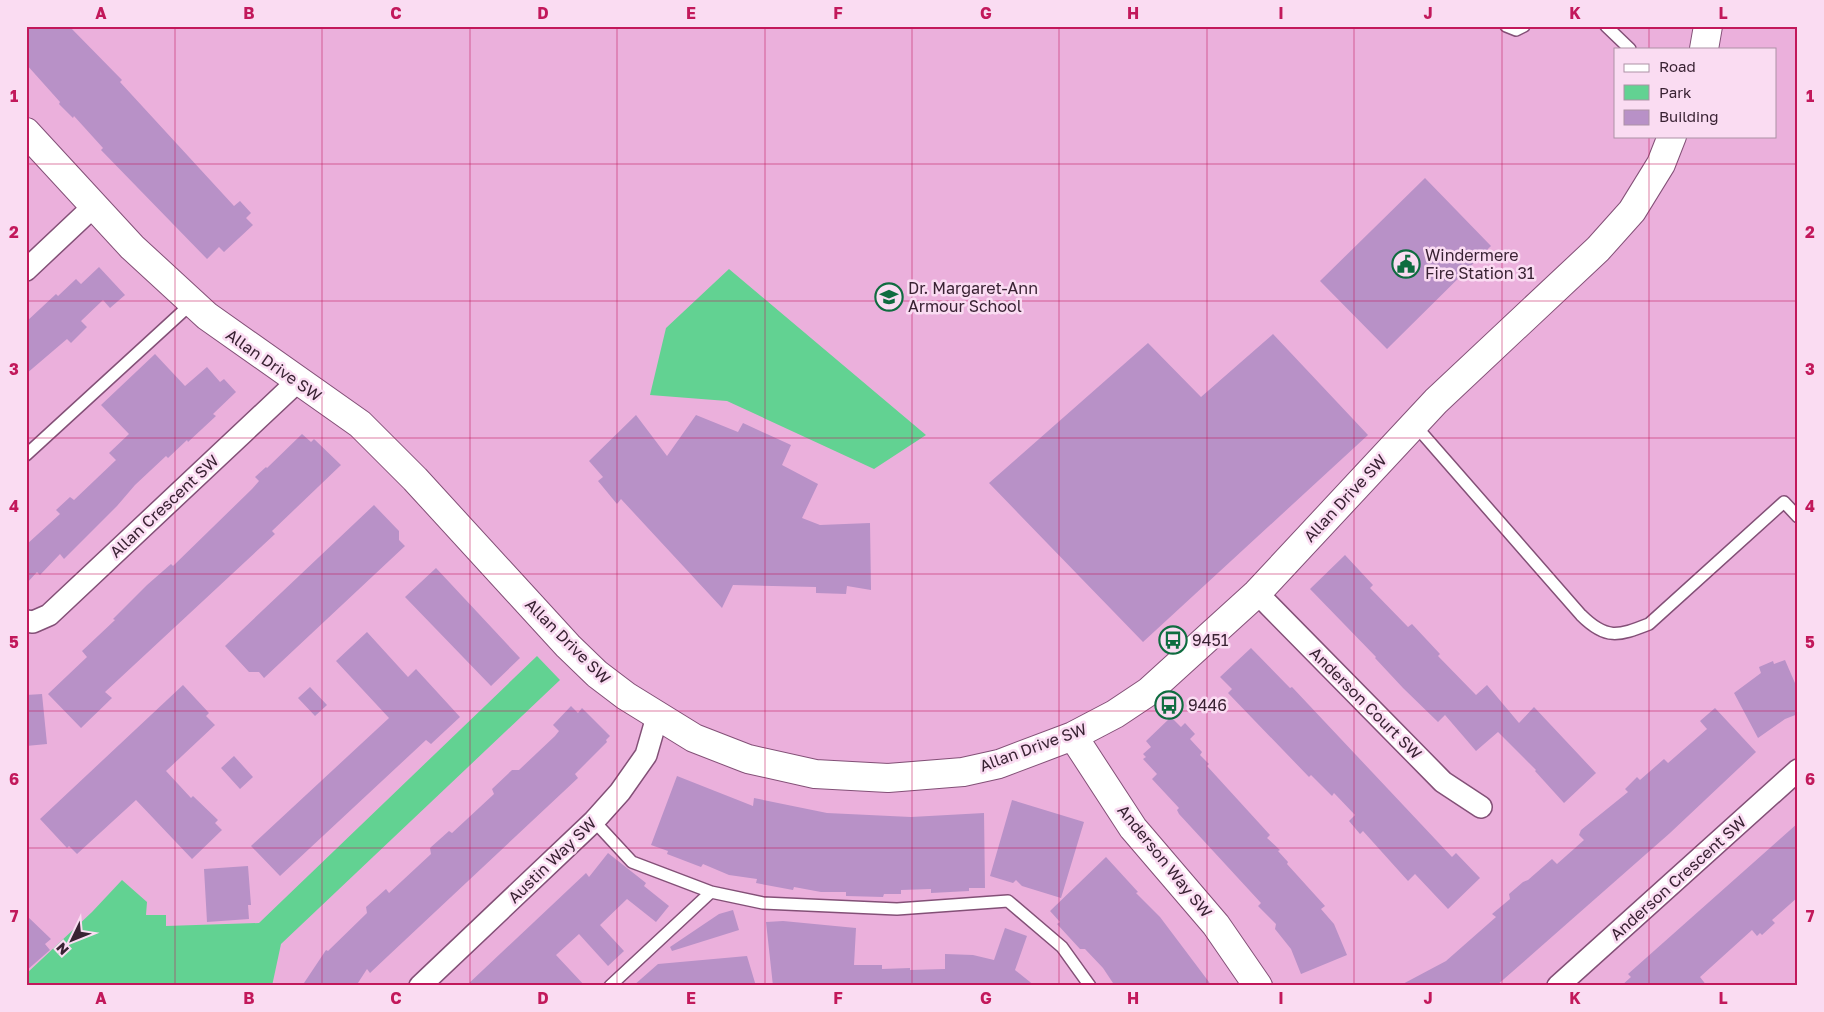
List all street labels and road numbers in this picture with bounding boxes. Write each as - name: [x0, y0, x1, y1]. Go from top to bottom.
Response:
- street label: Allan Drive SW: [222, 325, 326, 405]
- street label: Allan Crescent SW: [105, 450, 223, 562]
- street label: Allan Drive SW: [1299, 450, 1391, 546]
- street label: Allan Drive SW: [521, 594, 615, 688]
- street label: Anderson Court SW: [1306, 643, 1426, 763]
- street label: Allan Drive SW: [977, 718, 1089, 776]
- street label: Anderson Way SW: [1113, 800, 1217, 922]
- street label: Anderson Crescent SW: [1606, 812, 1750, 944]
- street label: Austin Way SW: [504, 813, 600, 907]

